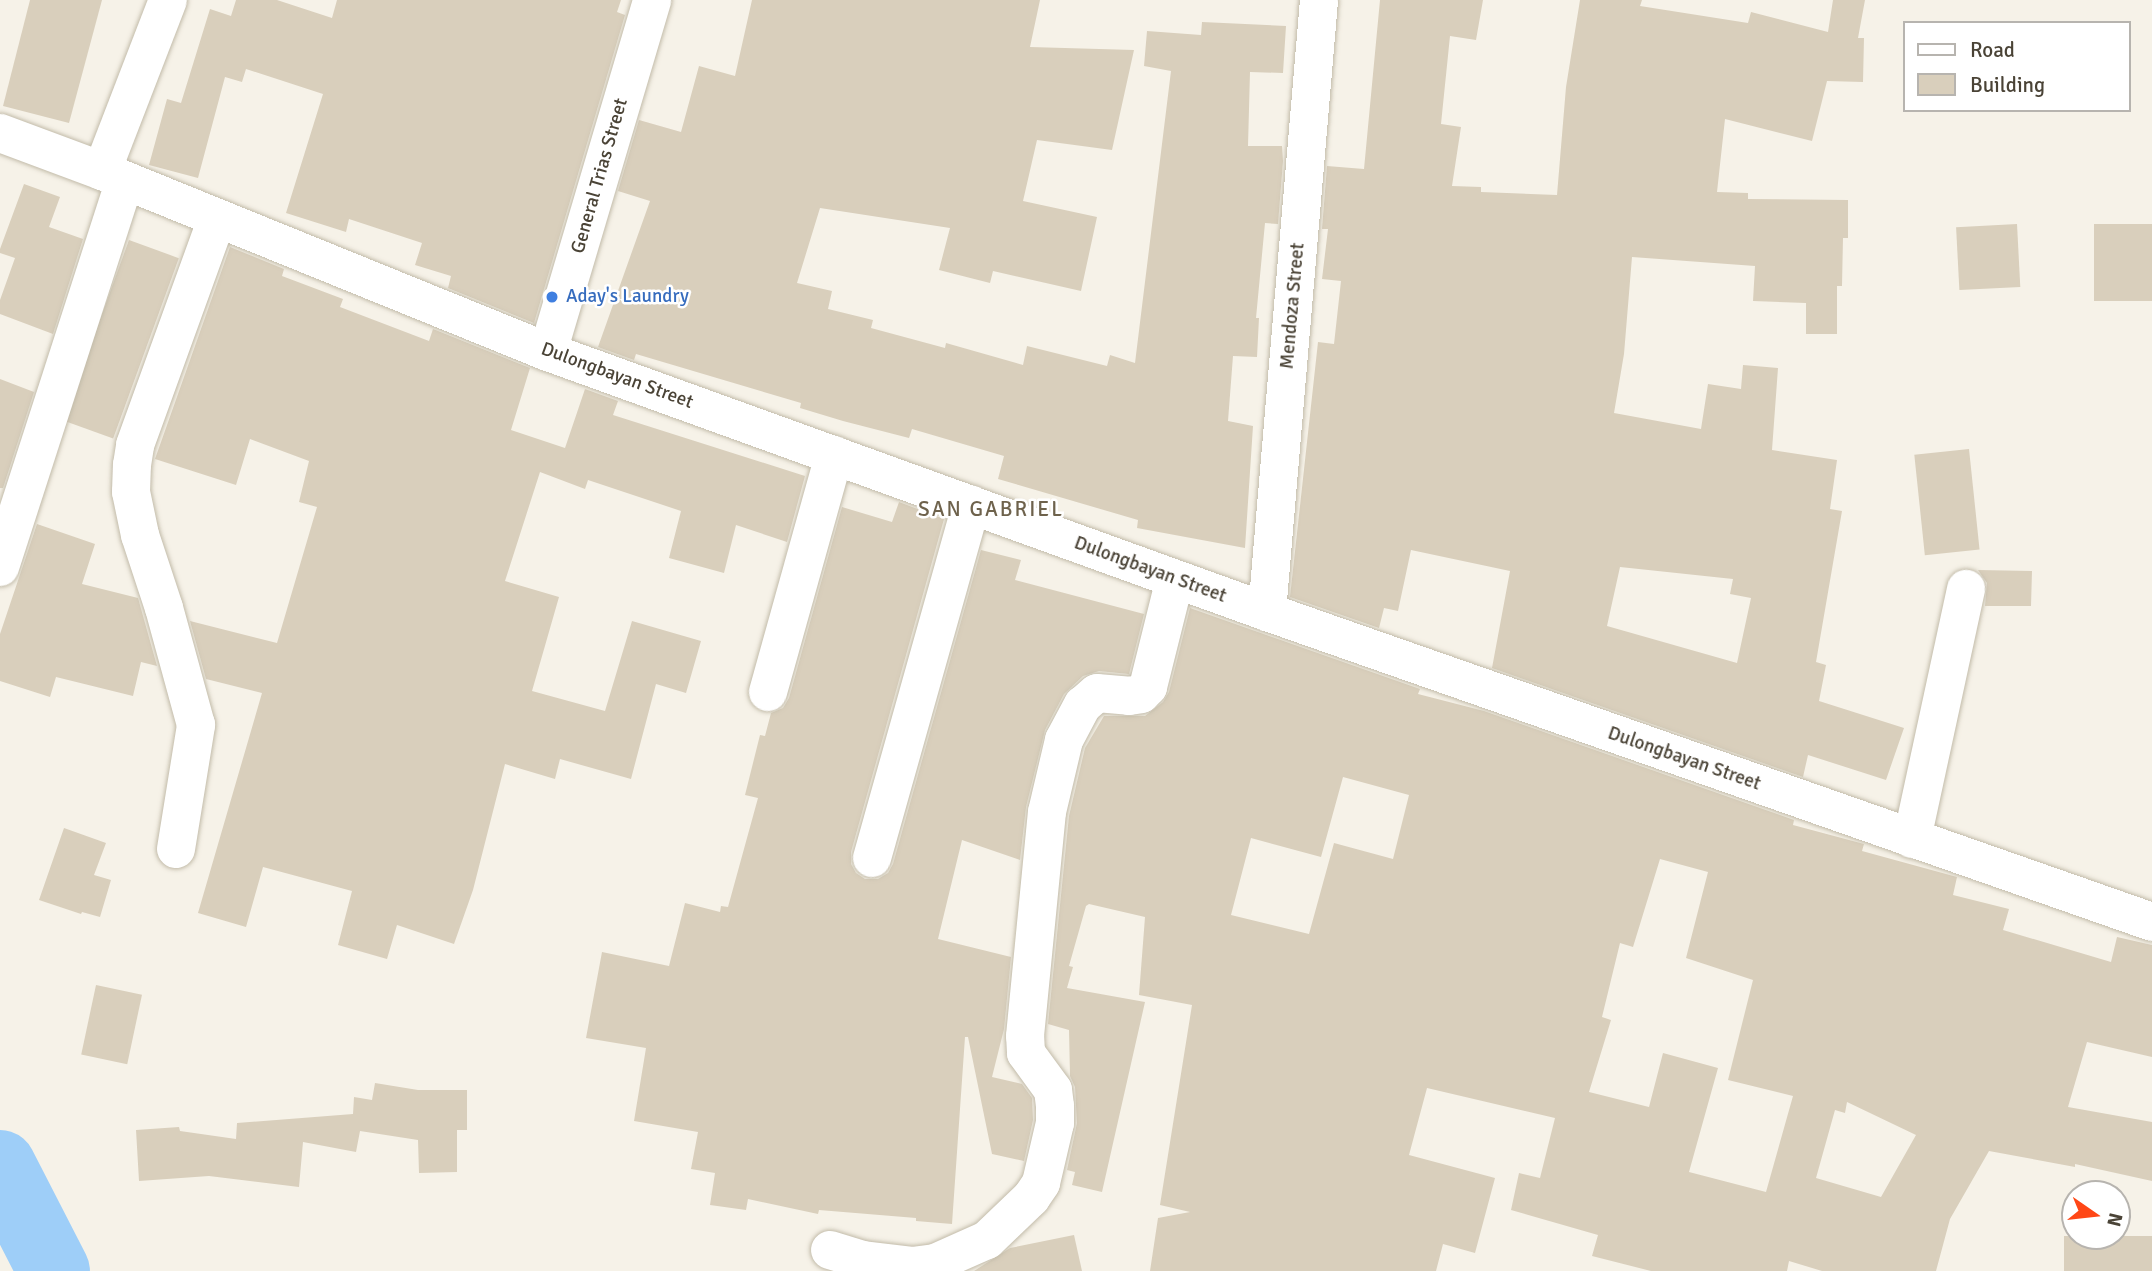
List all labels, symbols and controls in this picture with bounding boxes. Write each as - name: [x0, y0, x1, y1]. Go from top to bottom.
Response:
- legend: [1904, 21, 2131, 112]
- text: Road: [1970, 37, 2015, 63]
- text: Building: [1970, 72, 2045, 98]
- street label: General Trias Street: [567, 96, 633, 256]
- street label: Mendoza Street: [1276, 242, 1310, 370]
- place label: Aday's Laundry: [566, 286, 689, 308]
- marker: Aday's Laundry: [544, 289, 560, 305]
- street label: Dulongbayan Street: [538, 338, 696, 414]
- district label: SAN GABRIEL: [919, 496, 1063, 522]
- street label: Dulongbayan Street: [1071, 532, 1229, 608]
- street label: Dulongbayan Street: [1605, 722, 1763, 796]
- north arrow: [2061, 1180, 2131, 1250]
- text: N: [2101, 1210, 2128, 1229]

